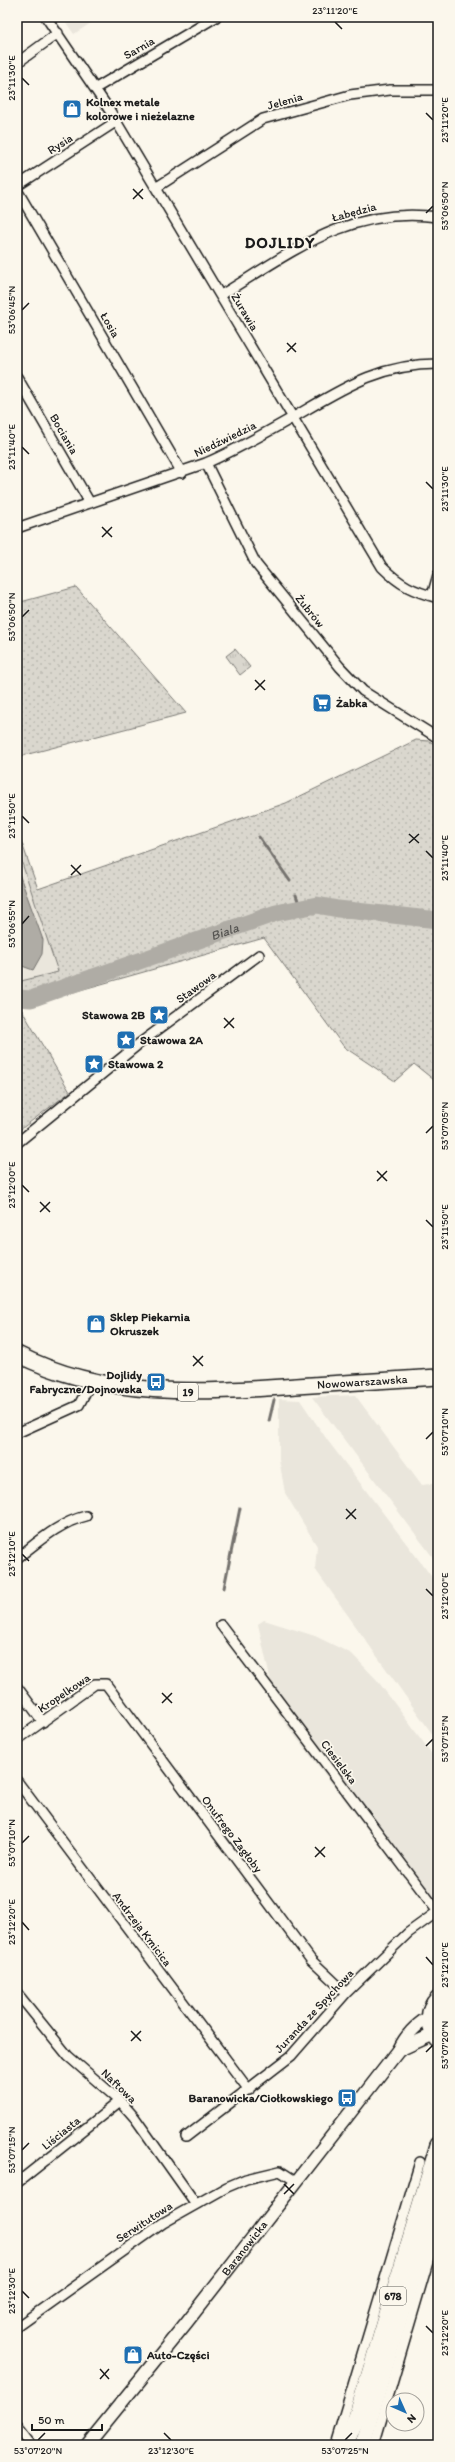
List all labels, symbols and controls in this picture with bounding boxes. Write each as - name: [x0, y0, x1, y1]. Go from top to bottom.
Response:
- text: 23°11'20"E: [312, 4, 358, 17]
- street label: Sarnia: [121, 33, 158, 62]
- text: 23°11'30"E: [5, 55, 18, 101]
- street label: Jelenia: [266, 89, 305, 113]
- place label: Kolnex metale kolorowe i nieżelazne: [86, 95, 195, 123]
- text: 23°11'20"E: [438, 97, 451, 143]
- shop icon: Kolnex metale kolorowe i nieżelazne: [61, 98, 83, 120]
- street label: Rysia: [45, 131, 75, 157]
- text: 53°06'50"N: [438, 181, 451, 230]
- street label: Łabędzia: [330, 199, 379, 225]
- district label: DOJLIDY: [245, 233, 315, 252]
- text: 53°06'45"N: [5, 285, 18, 334]
- street label: Żurawia: [228, 291, 262, 334]
- street label: Łosia: [97, 310, 123, 341]
- street label: Bociania: [47, 411, 81, 457]
- street label: Niedźwiedzia: [192, 418, 259, 460]
- text: 23°11'40"E: [5, 423, 18, 470]
- text: 23°11'30"E: [438, 466, 451, 512]
- text: 53°06'50"N: [5, 592, 18, 641]
- street label: Żubrów: [292, 592, 328, 630]
- supermarket icon: Żabka: [311, 692, 333, 714]
- place label: Żabka: [336, 696, 367, 710]
- text: 23°11'50"E: [5, 793, 18, 839]
- text: 23°11'40"E: [438, 834, 451, 881]
- text: 53°06'55"N: [5, 900, 18, 948]
- water label: Biala: [209, 920, 241, 943]
- street label: Stawowa: [173, 967, 219, 1006]
- place icon: Stawowa 2B: [148, 1004, 170, 1026]
- place label: Stawowa 2B: [82, 1008, 145, 1022]
- place icon: Stawowa 2A: [115, 1029, 137, 1051]
- place label: Stawowa 2A: [140, 1033, 203, 1047]
- place icon: Stawowa 2: [83, 1053, 105, 1075]
- place label: Stawowa 2: [108, 1057, 164, 1071]
- text: 53°07'05"N: [438, 1102, 451, 1150]
- text: 23°12'00"E: [5, 1161, 18, 1208]
- text: 23°11'50"E: [438, 1204, 451, 1250]
- place label: Sklep Piekarnia Okruszek: [110, 1310, 191, 1338]
- shop icon: Sklep Piekarnia Okruszek: [85, 1313, 107, 1335]
- place label: Dojlidy Fabryczne/Dojnowska: [29, 1368, 143, 1397]
- bus stop icon: Dojlidy Fabryczne/Dojnowska: [145, 1371, 167, 1393]
- street label: Nowowarszawska: [317, 1372, 408, 1392]
- road number: 19: [178, 1383, 198, 1401]
- text: 53°07'10"N: [438, 1408, 451, 1456]
- text: 23°12'10"E: [5, 1531, 18, 1577]
- text: 23°12'00"E: [438, 1572, 451, 1619]
- street label: Kropelkowa: [35, 1670, 93, 1716]
- text: 53°07'15"N: [438, 1715, 451, 1762]
- street label: Ciesielska: [318, 1737, 360, 1787]
- street label: Onufrego Zagłoby: [199, 1793, 266, 1876]
- text: 53°07'10"N: [5, 1819, 18, 1867]
- street label: Andrzeja Kmicica: [110, 1889, 175, 1969]
- text: 23°12'20"E: [5, 1899, 18, 1945]
- text: 23°12'10"E: [438, 1942, 451, 1988]
- street label: Juranda ze Spychowa: [272, 1966, 356, 2056]
- text: 53°07'20"N: [438, 2021, 451, 2069]
- street label: Naftowa: [98, 2066, 140, 2107]
- bus stop icon: Baranowicka/Ciołkowskiego: [336, 2087, 358, 2109]
- place label: Baranowicka/Ciołkowskiego: [189, 2091, 333, 2106]
- street label: Liściasta: [39, 2113, 84, 2153]
- text: 53°07'15"N: [5, 2126, 18, 2173]
- street label: Serwitutowa: [113, 2199, 175, 2245]
- street label: Baranowicka: [219, 2218, 270, 2279]
- text: 23°12'30"E: [5, 2267, 18, 2314]
- road number: 678: [380, 2287, 406, 2305]
- text: 23°12'20"E: [438, 2310, 451, 2356]
- shop icon: Auto-Części: [122, 2344, 144, 2366]
- place label: Auto-Części: [146, 2348, 210, 2363]
- north arrow: [385, 2392, 425, 2432]
- scale bar: [32, 2406, 102, 2432]
- text: N: [404, 2411, 419, 2426]
- text: 50 m: [38, 2413, 64, 2427]
- text: 53°07'20"N: [14, 2444, 62, 2457]
- text: 23°12'30"E: [148, 2444, 195, 2457]
- text: 53°07'25"N: [321, 2444, 369, 2457]

